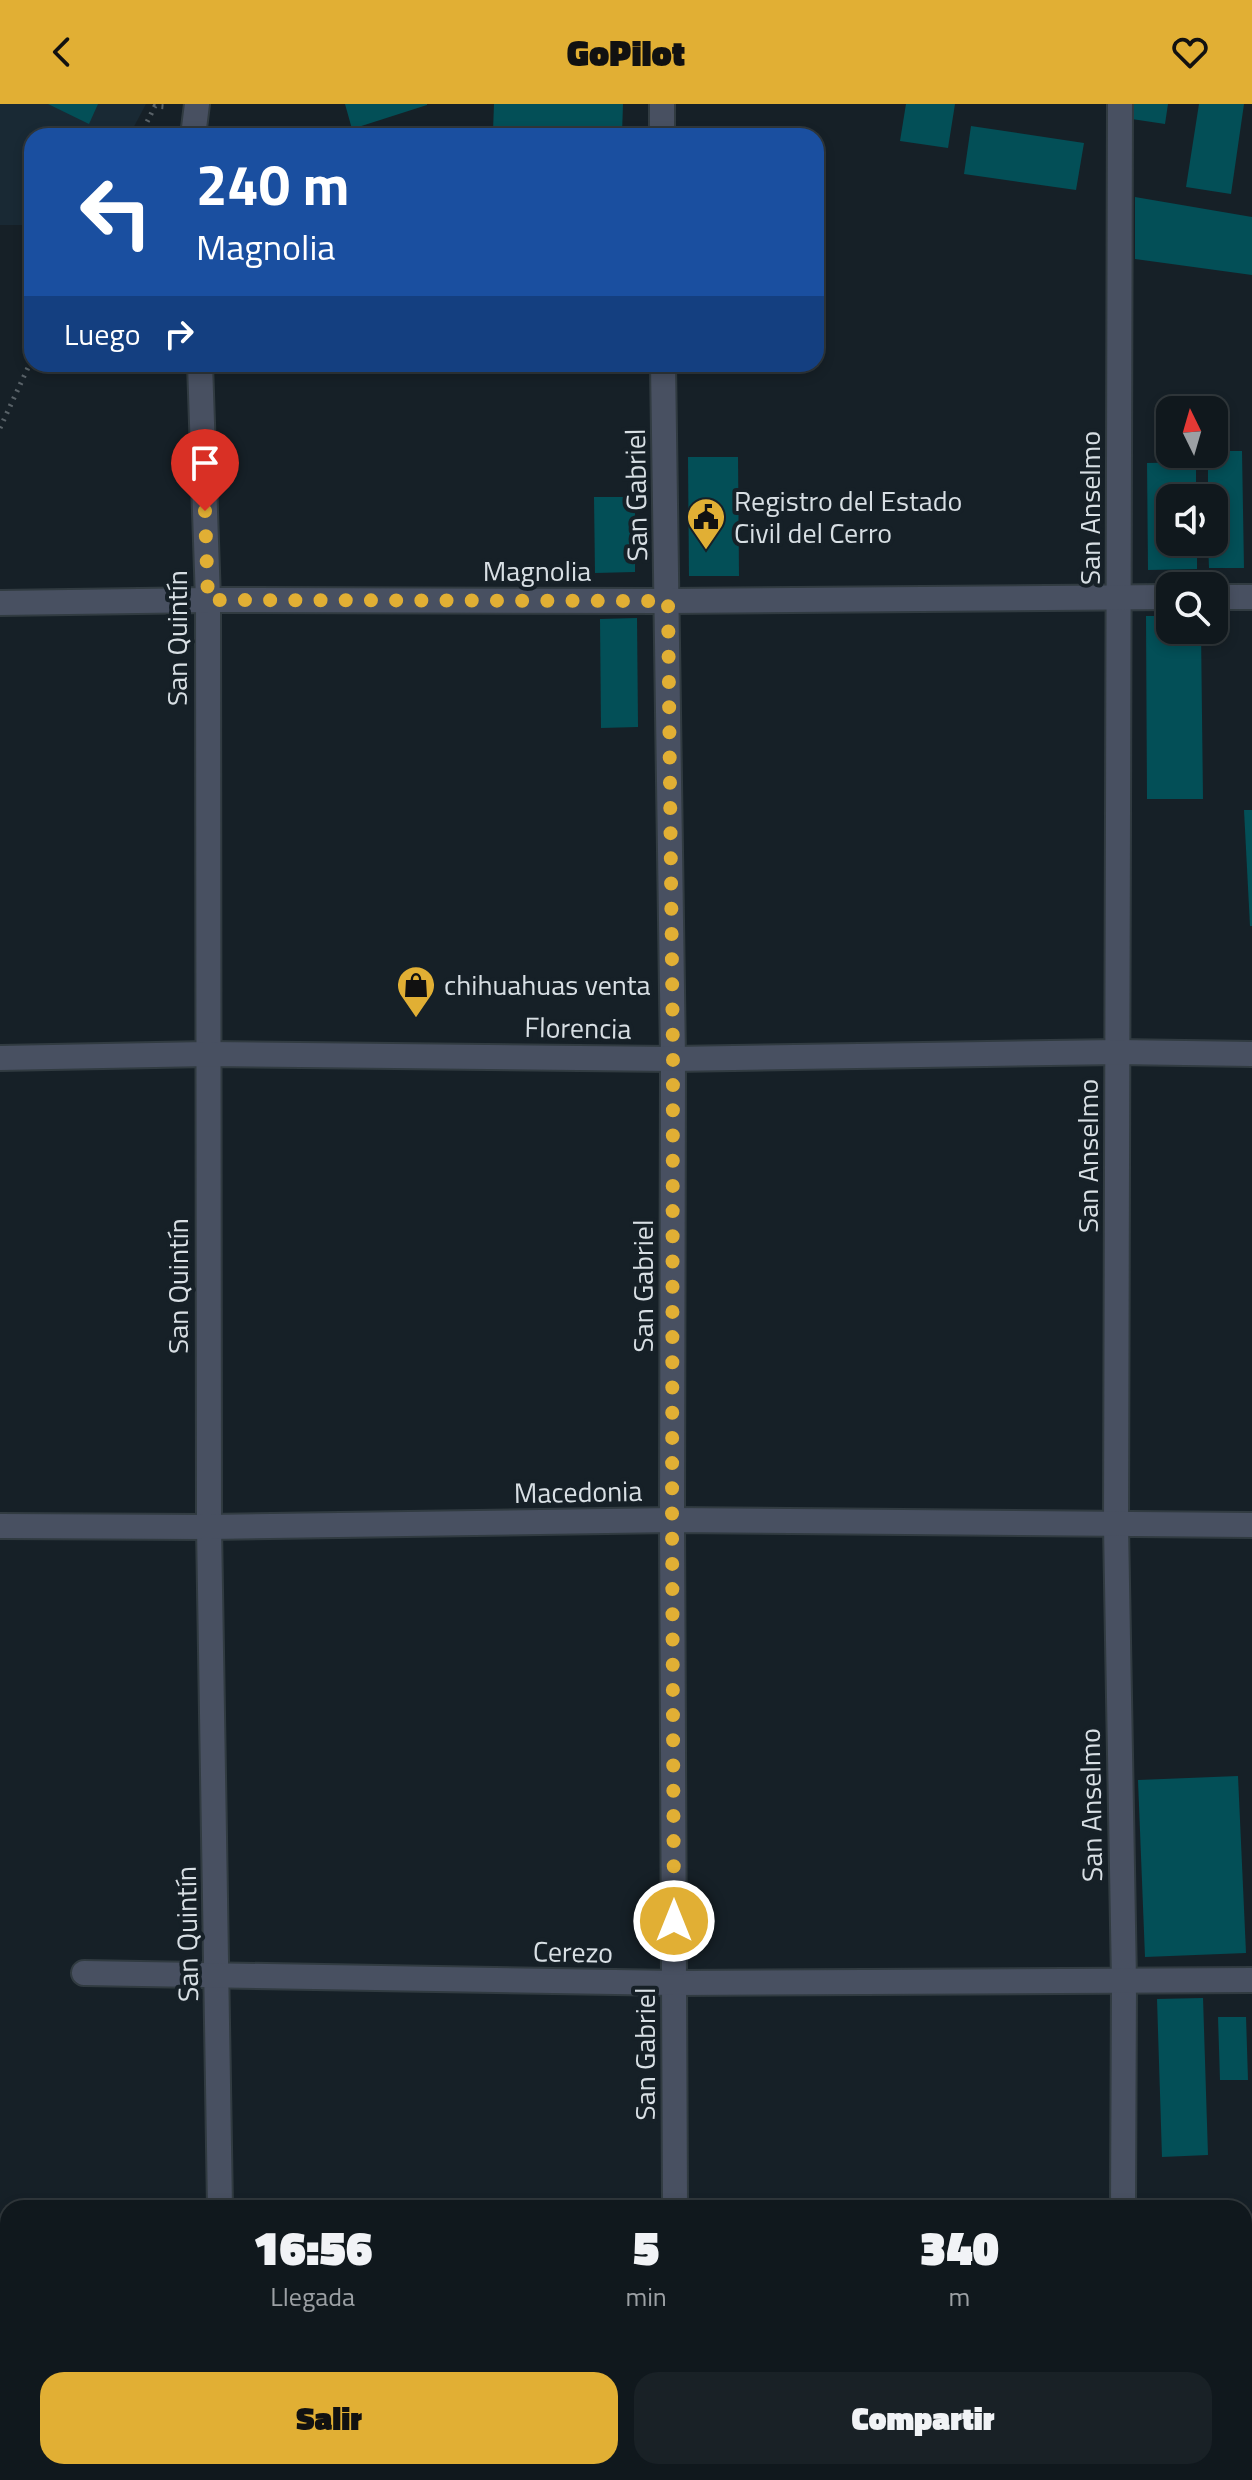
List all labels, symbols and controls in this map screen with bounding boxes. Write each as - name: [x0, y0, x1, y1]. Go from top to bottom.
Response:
- text: GoPilot: [567, 25, 685, 80]
- icon: back: [40, 30, 84, 74]
- icon: heart: [1168, 30, 1212, 74]
- text: 240 m: [196, 142, 349, 227]
- icon: left: [64, 160, 168, 264]
- text: Magnolia: [196, 219, 335, 274]
- text: Luego: [64, 311, 141, 357]
- icon: right: [157, 312, 201, 356]
- north arrow: [1156, 396, 1228, 468]
- map controls: [1156, 396, 1228, 644]
- street label: San Gabriel: [613, 428, 658, 562]
- pin: [171, 429, 239, 511]
- street label: San Anselmo: [1068, 431, 1111, 585]
- icon: arrive: [183, 441, 227, 485]
- place label: Registro del Estado Civil del Cerro: [734, 479, 962, 554]
- button: sound: [1156, 484, 1228, 556]
- public building icon: Registro del Estado Civil del Cerro: [685, 496, 727, 551]
- street label: Magnolia: [483, 549, 591, 592]
- street label: San Quintín: [155, 570, 198, 706]
- button: search: [1156, 572, 1228, 644]
- place label: chihuahuas venta: [444, 963, 651, 1006]
- shop icon: chihuahuas venta: [395, 964, 437, 1019]
- street label: Florencia: [524, 1005, 632, 1050]
- street label: San Anselmo: [1066, 1079, 1109, 1233]
- street label: San Quintín: [156, 1218, 199, 1354]
- street label: San Gabriel: [621, 1220, 664, 1352]
- street label: Macedonia: [513, 1469, 643, 1514]
- street label: San Anselmo: [1068, 1728, 1113, 1882]
- street label: San Quintín: [164, 1866, 209, 2002]
- position arrow: [632, 1879, 716, 1963]
- street label: Cerezo: [533, 1929, 613, 1974]
- street label: San Gabriel: [623, 1988, 666, 2120]
- text: 16:56: [253, 2211, 372, 2284]
- text: 5: [633, 2211, 659, 2284]
- text: 340: [920, 2211, 999, 2284]
- text: Llegada: [270, 2277, 355, 2316]
- text: min: [625, 2277, 667, 2316]
- text: m: [949, 2277, 970, 2316]
- button: Salir: [40, 2372, 618, 2464]
- button: Compartir: [634, 2372, 1212, 2464]

